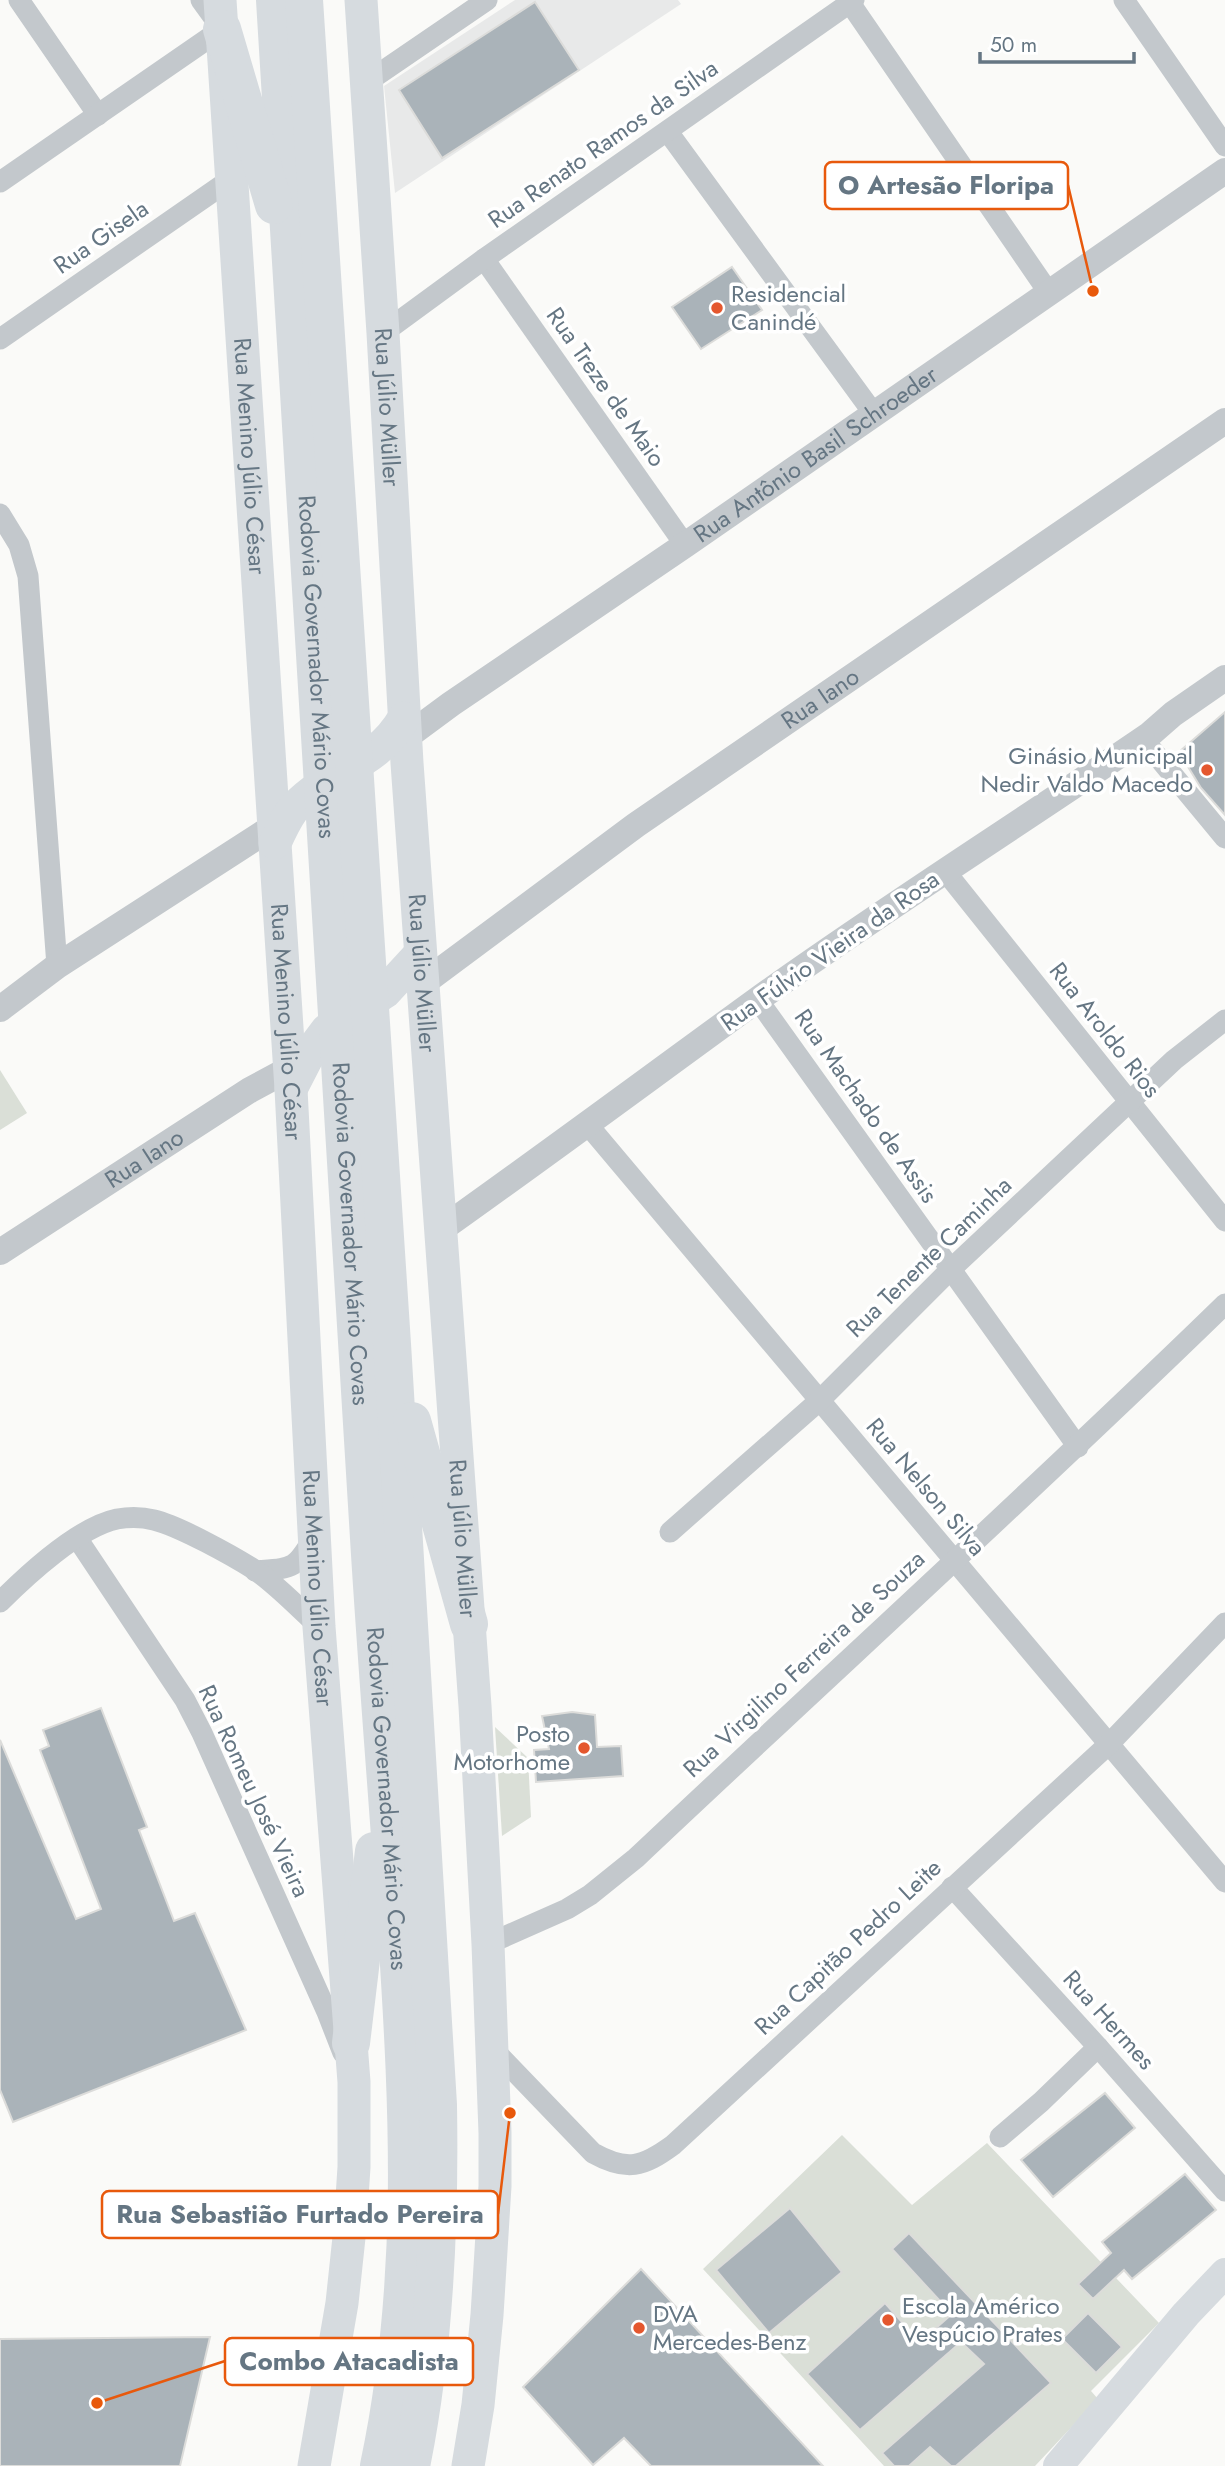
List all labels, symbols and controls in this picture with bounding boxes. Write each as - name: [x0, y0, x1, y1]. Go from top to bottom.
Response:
- scale bar: [980, 21, 1134, 65]
- text: 50 m: [990, 30, 1037, 60]
- street label: Rua Renato Ramos da Silva: [480, 51, 725, 236]
- callout: O Artesão Floripa: [825, 162, 1068, 209]
- text: O Artesão Floripa: [838, 166, 1054, 204]
- street label: Rua Gisela: [46, 191, 155, 282]
- place label: Residencial Canindé: [731, 276, 846, 339]
- street label: Rua Treze de Maio: [538, 300, 675, 474]
- marker: Residencial Canindé: [709, 300, 725, 316]
- street label: Rua Júlio Müller: [366, 327, 410, 488]
- street label: Rua Menino Júlio César: [225, 337, 275, 576]
- street label: Rua Antônio Basil Schroeder: [686, 357, 945, 551]
- street label: Rodovia Governador Mário Covas: [290, 494, 345, 839]
- street label: Rua Iano: [774, 659, 866, 738]
- place label: Ginásio Municipal Nedir Valdo Macedo: [981, 738, 1193, 801]
- marker: Ginásio Municipal Nedir Valdo Macedo: [1199, 762, 1215, 778]
- street label: Rua Fúlvio Vieira da Rosa: [713, 862, 946, 1039]
- street label: Rua Júlio Müller: [399, 892, 446, 1054]
- street label: Rua Menino Júlio César: [262, 902, 312, 1142]
- street label: Rua Aroldo Rios: [1041, 954, 1170, 1105]
- street label: Rua Machado de Assis: [786, 1002, 947, 1210]
- street label: Rodovia Governador Mário Covas: [324, 1061, 379, 1406]
- street label: Rua Iano: [98, 1119, 191, 1197]
- street label: Rua Tenente Caminha: [838, 1168, 1019, 1345]
- street label: Rua Nelson Silva: [858, 1410, 995, 1563]
- street label: Rua Júlio Müller: [440, 1458, 487, 1620]
- street label: Rua Menino Júlio César: [294, 1469, 343, 1708]
- street label: Rua Virgilino Ferreira de Souza: [675, 1542, 932, 1785]
- street label: Rodovia Governador Mário Covas: [358, 1626, 417, 1971]
- street label: Rua Romeu José Vieira: [190, 1679, 319, 1903]
- place label: Posto Motorhome: [454, 1716, 570, 1779]
- marker: Posto Motorhome: [576, 1740, 592, 1756]
- street label: Rua Capitão Pedro Leite: [746, 1850, 949, 2043]
- street label: Rua Hermes: [1055, 1962, 1164, 2077]
- callout: Rua Sebastião Furtado Pereira: [102, 2191, 498, 2238]
- text: Rua Sebastião Furtado Pereira: [116, 2195, 484, 2233]
- place label: Escola Américo Vespúcio Prates: [902, 2288, 1063, 2351]
- place label: DVA Mercedes-Benz: [653, 2296, 807, 2359]
- marker: Escola Américo Vespúcio Prates: [880, 2312, 896, 2328]
- marker: DVA Mercedes-Benz: [631, 2320, 647, 2336]
- callout: Combo Atacadista: [225, 2338, 473, 2385]
- text: Combo Atacadista: [239, 2342, 459, 2380]

